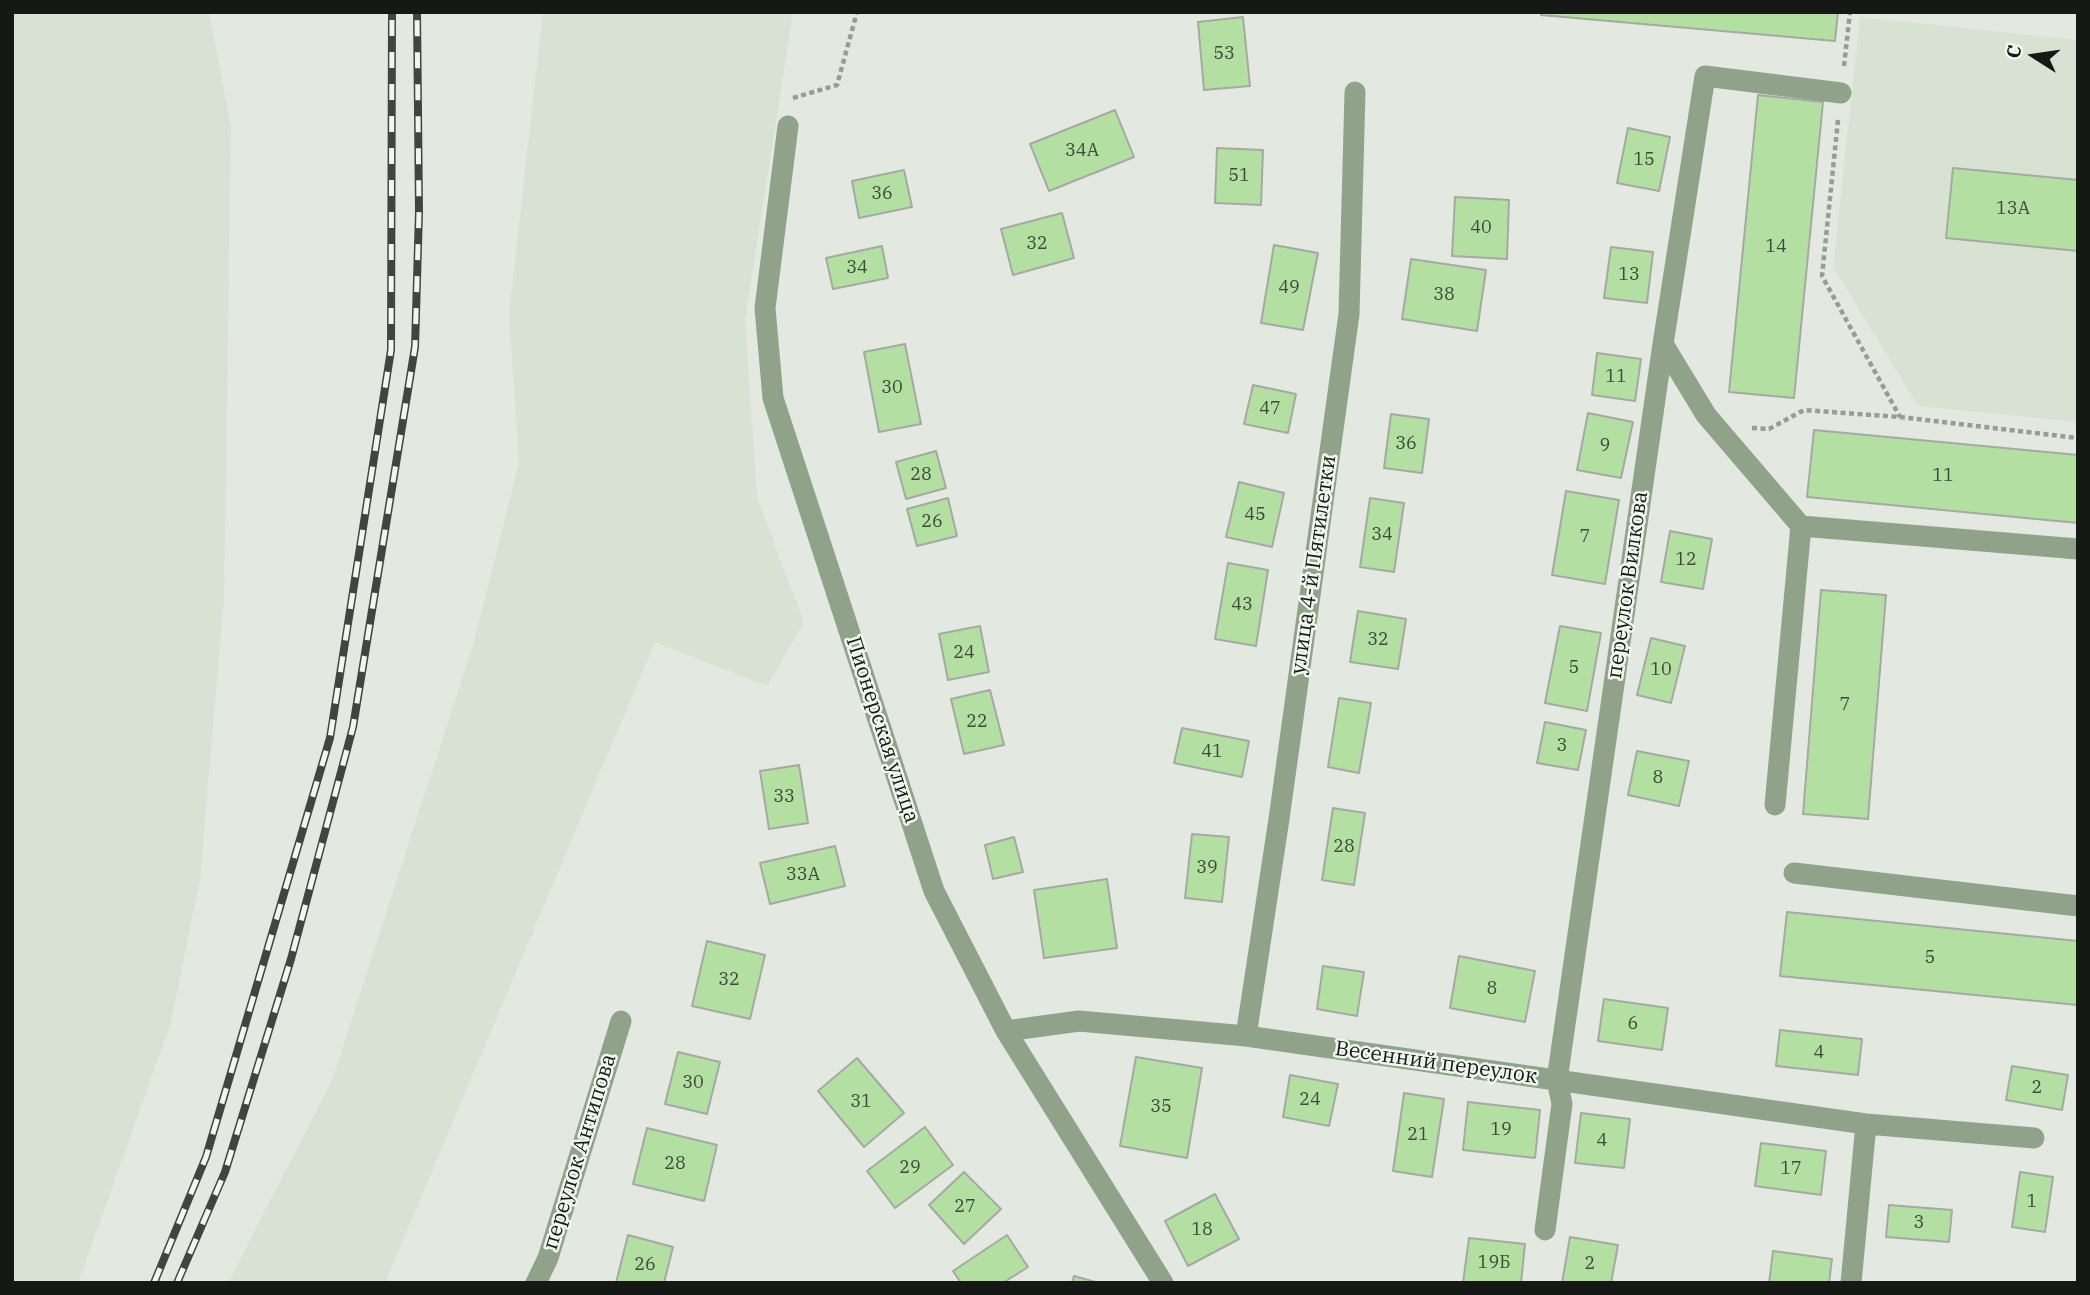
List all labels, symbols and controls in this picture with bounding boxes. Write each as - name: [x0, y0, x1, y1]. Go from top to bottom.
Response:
- north arrow: [1999, 21, 2069, 91]
- house number: 53: [1213, 43, 1235, 65]
- text: С: [2000, 43, 2027, 60]
- house number: 34А: [1065, 140, 1099, 162]
- house number: 15: [1633, 149, 1655, 171]
- house number: 51: [1228, 165, 1250, 187]
- house number: 36: [871, 183, 893, 205]
- house number: 13А: [1996, 198, 2030, 220]
- house number: 40: [1470, 217, 1492, 239]
- house number: 32: [1026, 233, 1048, 255]
- house number: 14: [1765, 236, 1787, 258]
- house number: 34: [846, 257, 868, 279]
- house number: 13: [1618, 264, 1640, 286]
- house number: 49: [1278, 277, 1300, 299]
- house number: 38: [1433, 284, 1455, 306]
- house number: 11: [1605, 366, 1627, 388]
- house number: 30: [881, 377, 903, 399]
- house number: 47: [1259, 398, 1281, 420]
- house number: 36: [1395, 433, 1417, 455]
- house number: 9: [1600, 435, 1610, 457]
- street label: улица 4-й Пятилетки: [1286, 454, 1342, 676]
- house number: 28: [910, 464, 932, 486]
- house number: 11: [1932, 465, 1954, 487]
- street label: переулок Вилкова: [1602, 490, 1654, 680]
- house number: 45: [1244, 504, 1266, 526]
- house number: 26: [921, 511, 943, 533]
- house number: 34: [1371, 524, 1393, 546]
- house number: 7: [1580, 526, 1590, 548]
- house number: 12: [1675, 549, 1697, 571]
- house number: 43: [1231, 594, 1253, 616]
- house number: 32: [1367, 629, 1389, 651]
- street label: Пионерская улица: [840, 634, 924, 826]
- house number: 24: [953, 642, 975, 664]
- house number: 5: [1569, 657, 1579, 679]
- house number: 10: [1650, 659, 1672, 681]
- house number: 7: [1840, 694, 1850, 716]
- house number: 22: [966, 711, 988, 733]
- house number: 3: [1557, 735, 1567, 757]
- house number: 41: [1201, 741, 1223, 763]
- house number: 8: [1653, 767, 1663, 789]
- house number: 33: [773, 786, 795, 808]
- house number: 28: [1333, 836, 1355, 858]
- house number: 39: [1196, 857, 1218, 879]
- house number: 33А: [786, 864, 820, 886]
- house number: 5: [1925, 947, 1935, 969]
- house number: 32: [718, 969, 740, 991]
- house number: 8: [1487, 978, 1497, 1000]
- house number: 6: [1628, 1013, 1638, 1035]
- street label: Весенний переулок: [1333, 1036, 1539, 1090]
- house number: 4: [1814, 1042, 1824, 1064]
- street label: переулок Антипова: [538, 1051, 622, 1253]
- house number: 30: [682, 1072, 704, 1094]
- house number: 2: [2032, 1077, 2042, 1099]
- house number: 24: [1299, 1089, 1321, 1111]
- house number: 31: [850, 1091, 872, 1113]
- house number: 35: [1150, 1096, 1172, 1118]
- house number: 19: [1490, 1119, 1512, 1141]
- house number: 21: [1407, 1124, 1429, 1146]
- house number: 4: [1597, 1130, 1607, 1152]
- house number: 28: [664, 1153, 686, 1175]
- house number: 29: [899, 1157, 921, 1179]
- house number: 17: [1780, 1158, 1802, 1180]
- house number: 1: [2027, 1191, 2037, 1213]
- house number: 27: [954, 1196, 976, 1218]
- house number: 3: [1914, 1212, 1924, 1234]
- house number: 18: [1191, 1219, 1213, 1241]
- house number: 19Б: [1478, 1252, 1510, 1274]
- house number: 2: [1585, 1253, 1595, 1275]
- house number: 26: [634, 1254, 656, 1276]

